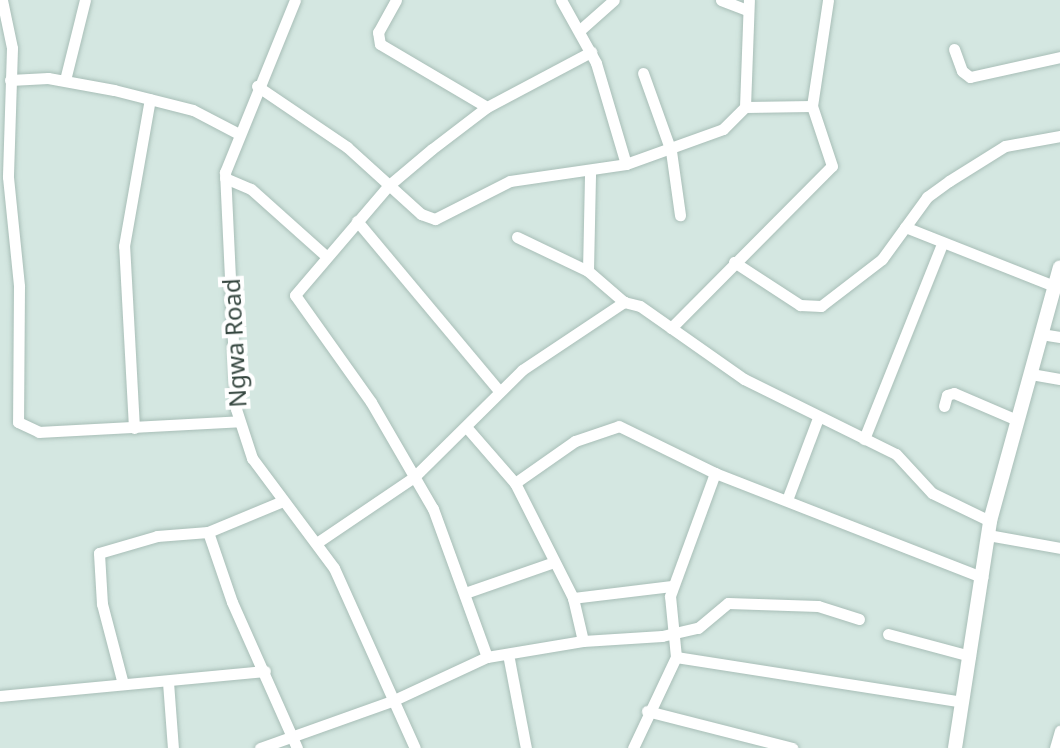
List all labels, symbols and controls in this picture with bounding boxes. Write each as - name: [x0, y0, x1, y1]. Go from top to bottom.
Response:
- street label: Ngwa Road: [216, 278, 252, 408]

